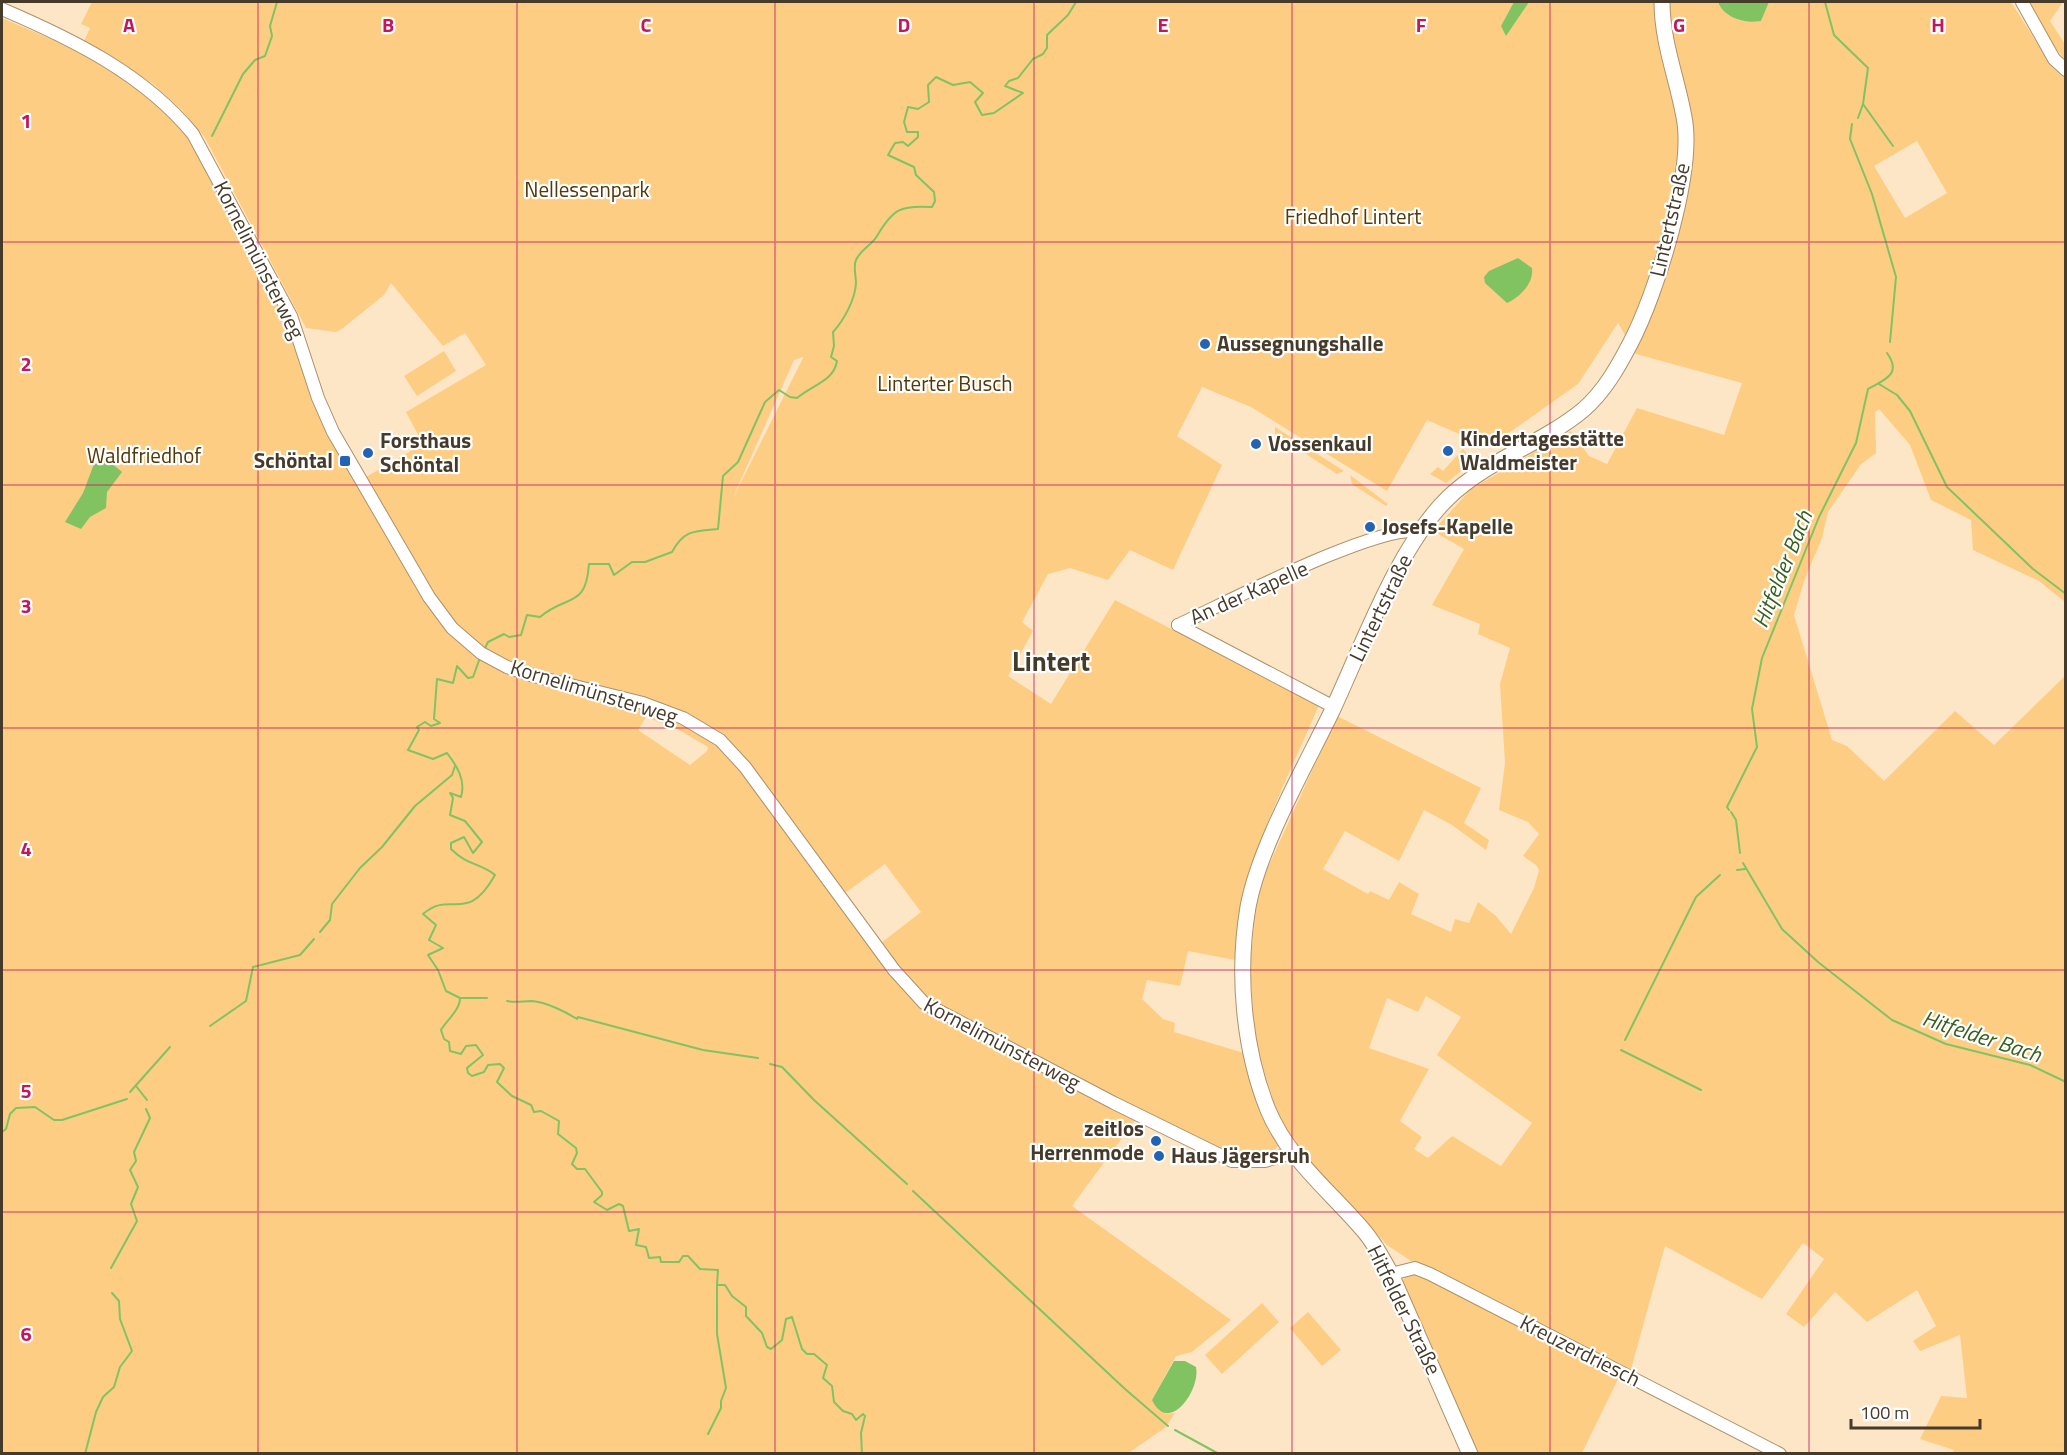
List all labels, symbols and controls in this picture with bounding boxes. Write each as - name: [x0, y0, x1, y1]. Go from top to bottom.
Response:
- text: A: [123, 9, 135, 40]
- text: B: [382, 9, 394, 40]
- text: C: [641, 9, 652, 40]
- text: D: [898, 9, 910, 40]
- text: E: [1157, 9, 1169, 40]
- text: F: [1416, 9, 1427, 40]
- text: G: [1673, 9, 1685, 40]
- text: H: [1931, 9, 1945, 40]
- text: 1: [20, 105, 32, 136]
- street label: Lintertstraße: [1640, 160, 1698, 280]
- park label: Nellessenpark: [524, 173, 650, 205]
- street label: Kornelimünsterweg: [206, 175, 314, 344]
- park label: Friedhof Lintert: [1285, 200, 1422, 232]
- place label: Aussegnungshalle: [1217, 327, 1383, 359]
- marker: Aussegnungshalle: [1198, 337, 1212, 351]
- text: 2: [20, 348, 32, 379]
- park label: Linterter Busch: [877, 367, 1013, 399]
- place label: Kindertagesstätte Waldmeister: [1460, 422, 1624, 478]
- place label: Forsthaus Schöntal: [380, 424, 471, 480]
- place label: Vossenkaul: [1268, 427, 1372, 459]
- marker: Vossenkaul: [1249, 437, 1263, 451]
- park label: Waldfriedhof: [87, 439, 201, 471]
- place label: Schöntal: [254, 444, 333, 476]
- marker: Kindertagesstätte Waldmeister: [1441, 444, 1455, 458]
- marker: Forsthaus Schöntal: [361, 446, 375, 460]
- marker: Schöntal: [338, 454, 352, 468]
- water label: Hitfelder Bach: [1743, 505, 1821, 633]
- place label: Josefs-Kapelle: [1382, 510, 1513, 542]
- marker: Josefs-Kapelle: [1363, 520, 1377, 534]
- street label: Lintertstraße: [1340, 548, 1420, 667]
- street label: An der Kapelle: [1184, 552, 1313, 632]
- text: 3: [20, 590, 32, 621]
- district label: Lintert: [1012, 640, 1090, 681]
- street label: Kornelimünsterweg: [507, 650, 682, 732]
- text: 4: [20, 833, 32, 864]
- street label: Kornelimünsterweg: [918, 988, 1087, 1098]
- water label: Hitfelder Bach: [1918, 1001, 2047, 1072]
- text: 5: [20, 1075, 32, 1106]
- place label: zeitlos Herrenmode: [1030, 1112, 1144, 1168]
- marker: zeitlos Herrenmode: [1149, 1134, 1163, 1148]
- place label: Haus Jägersruh: [1171, 1139, 1310, 1171]
- marker: Haus Jägersruh: [1152, 1149, 1166, 1163]
- street label: Hitfelder Straße: [1360, 1239, 1450, 1380]
- street label: Kreuzerdriesch: [1515, 1306, 1646, 1394]
- text: 6: [20, 1318, 32, 1349]
- scale bar: [1851, 1392, 1980, 1430]
- text: 100 m: [1860, 1399, 1909, 1426]

